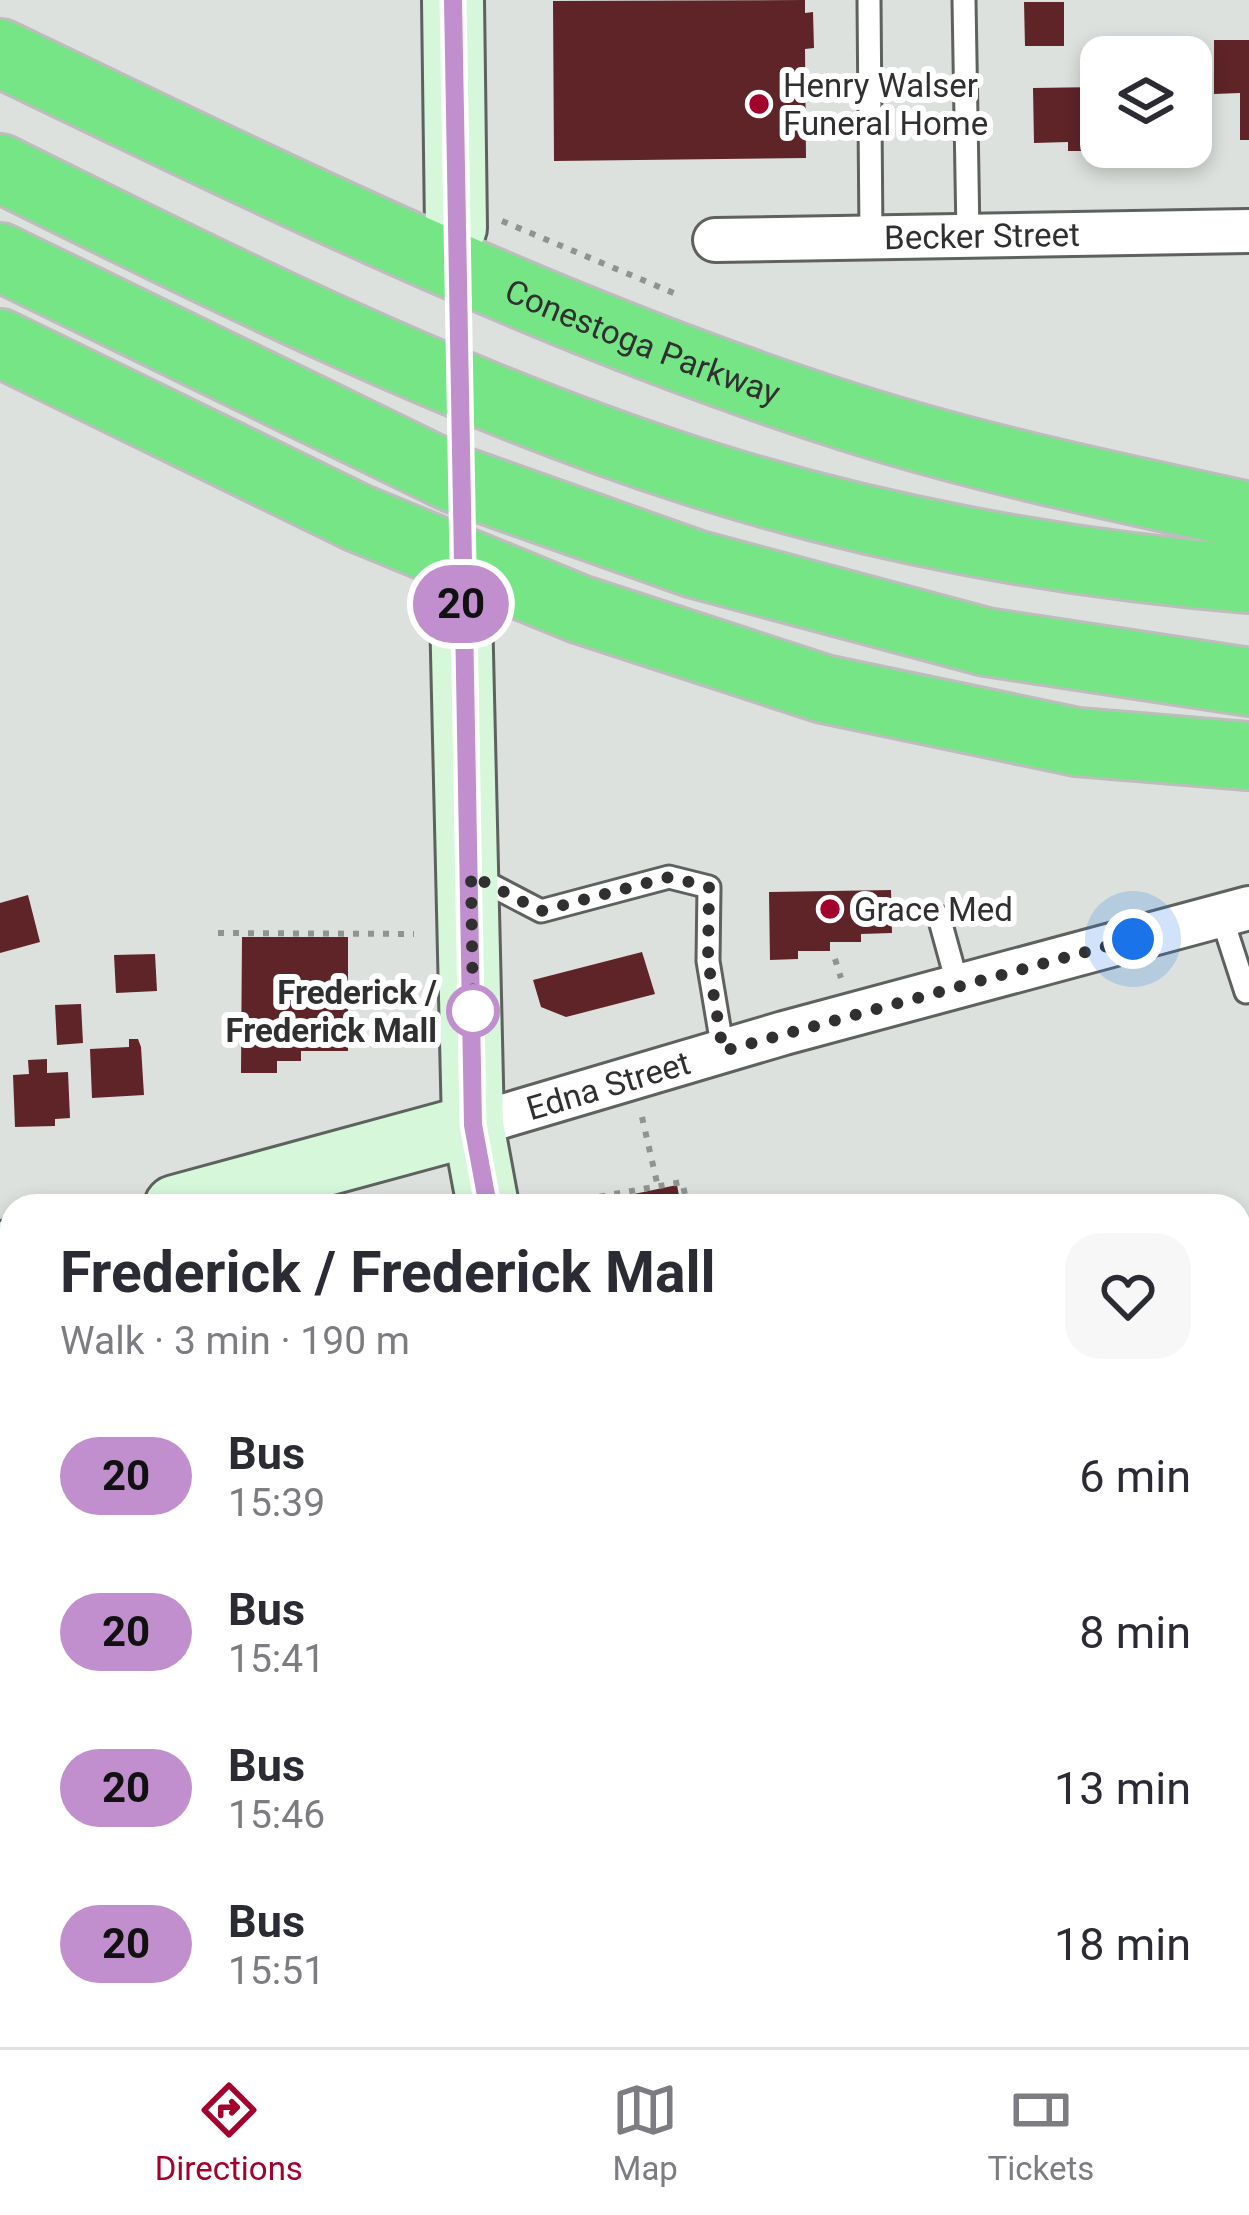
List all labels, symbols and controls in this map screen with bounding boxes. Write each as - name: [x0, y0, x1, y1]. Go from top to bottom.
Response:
- map controls: [1080, 36, 1212, 168]
- button: layers: [1080, 36, 1212, 168]
- place label: Henry Walser Funeral Home: [783, 66, 988, 143]
- marker: Henry Walser Funeral Home: [746, 91, 772, 117]
- street label: Becker Street: [884, 214, 1080, 257]
- street label: Conestoga Parkway: [499, 271, 786, 412]
- line badge: 20: [407, 565, 515, 643]
- text: 20: [437, 579, 485, 628]
- place label: Grace Med: [854, 890, 1013, 929]
- marker: Grace Med: [817, 896, 843, 922]
- your location: [1103, 909, 1163, 969]
- place label: Frederick / Frederick Mall: [225, 973, 437, 1050]
- marker: Frederick / Frederick Mall: [448, 986, 498, 1036]
- street label: Edna Street: [522, 1042, 695, 1128]
- button: heart: [1065, 1233, 1191, 1359]
- text: Frederick / Frederick Mall: [60, 1239, 716, 1306]
- text: Walk · 3 min · 190 m: [60, 1318, 410, 1364]
- text: Bus: [228, 1427, 305, 1480]
- text: 6 min: [1079, 1450, 1191, 1503]
- text: 20: [102, 1451, 150, 1500]
- text: 15:39: [228, 1480, 325, 1526]
- text: Bus: [228, 1583, 305, 1636]
- text: 8 min: [1079, 1606, 1191, 1659]
- text: 20: [102, 1607, 150, 1656]
- text: 15:41: [228, 1636, 325, 1682]
- text: Bus: [228, 1739, 305, 1792]
- text: 13 min: [1054, 1762, 1191, 1815]
- text: 20: [102, 1763, 150, 1812]
- text: 15:46: [228, 1792, 325, 1838]
- text: Bus: [228, 1895, 305, 1948]
- text: 18 min: [1054, 1918, 1191, 1971]
- text: 20: [102, 1919, 150, 1968]
- text: 15:51: [228, 1948, 325, 1994]
- tab: Directions: [155, 2077, 303, 2188]
- tab: Map: [612, 2077, 678, 2188]
- tab: Tickets: [988, 2077, 1094, 2188]

